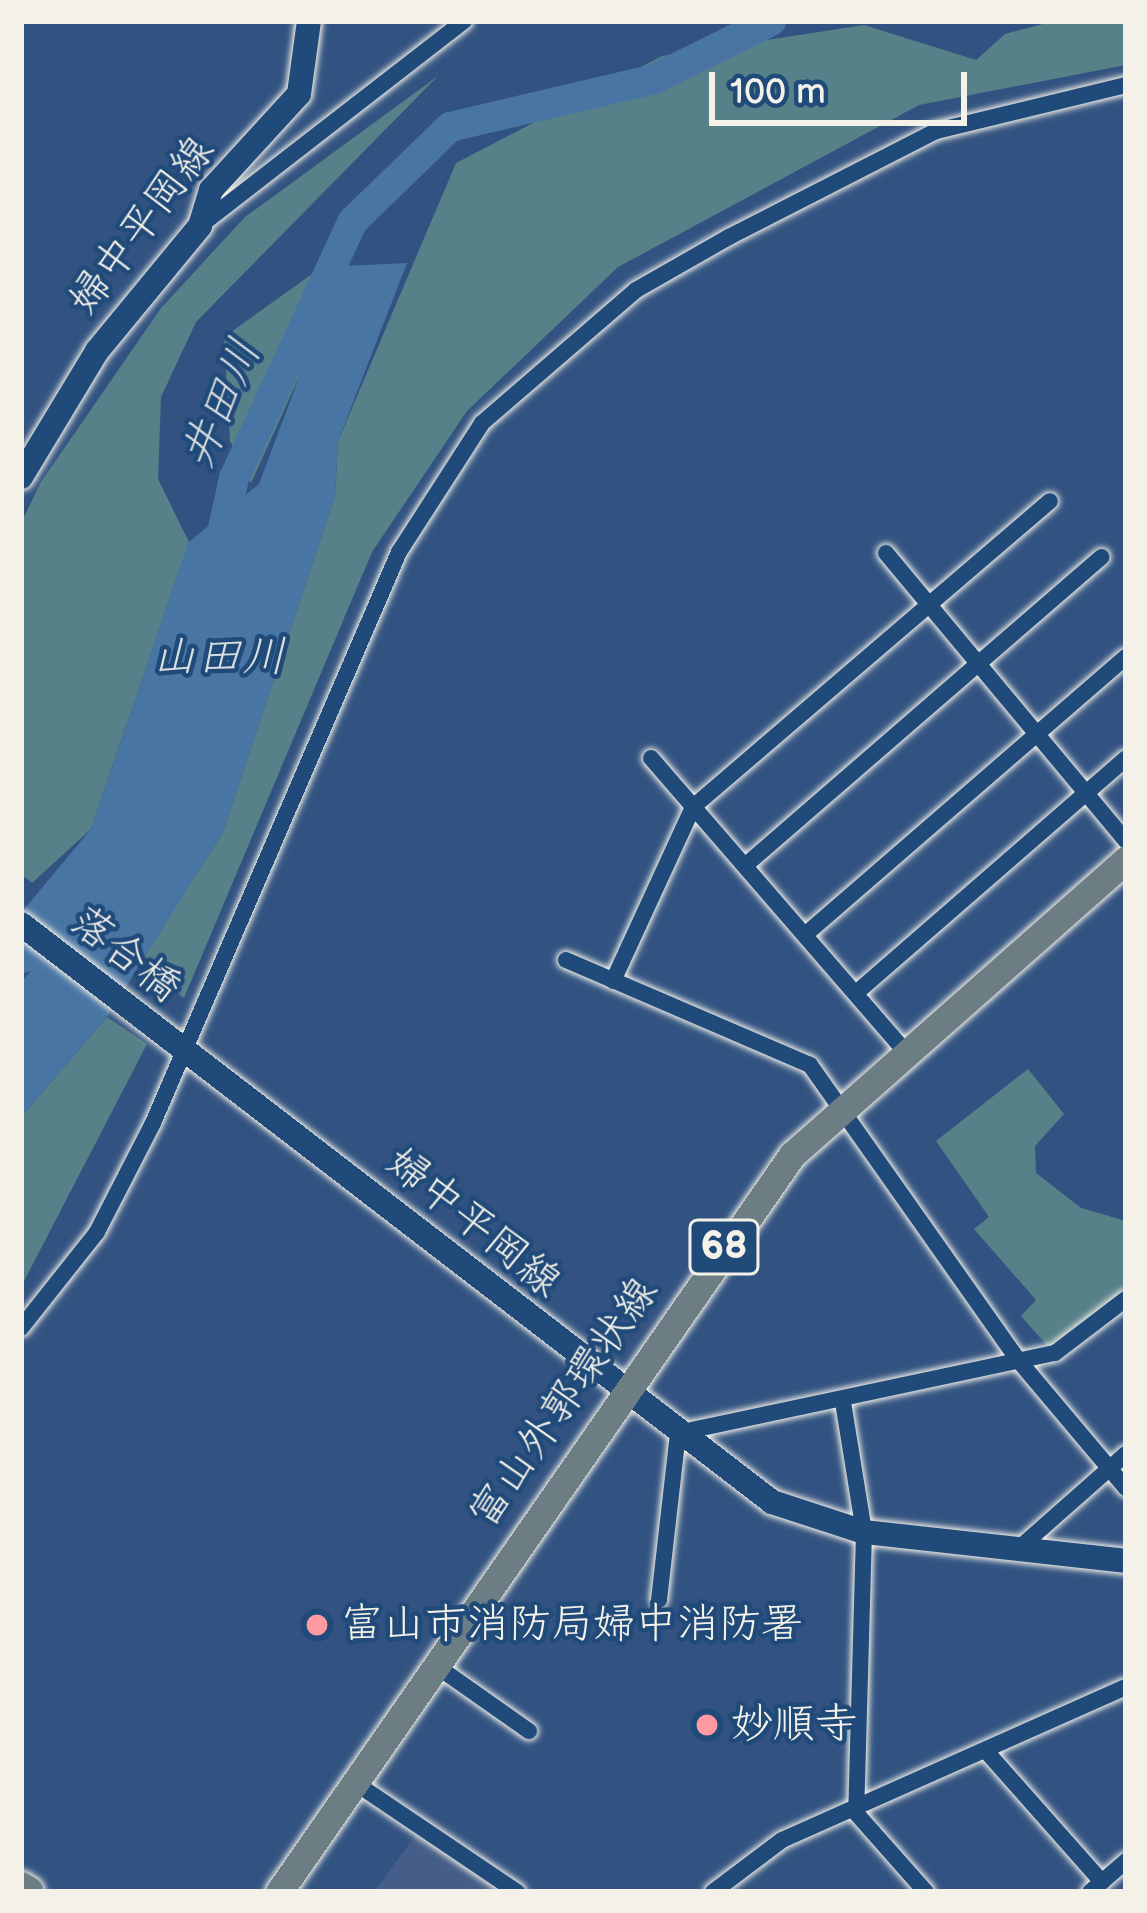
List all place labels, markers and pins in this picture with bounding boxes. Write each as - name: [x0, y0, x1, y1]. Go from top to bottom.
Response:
- place label: 富山市消防局婦中消防署: [341, 1600, 803, 1650]
- marker: 富山市消防局婦中消防署: [304, 1612, 330, 1638]
- place label: 妙順寺: [731, 1700, 857, 1750]
- marker: 妙順寺: [694, 1712, 720, 1738]

